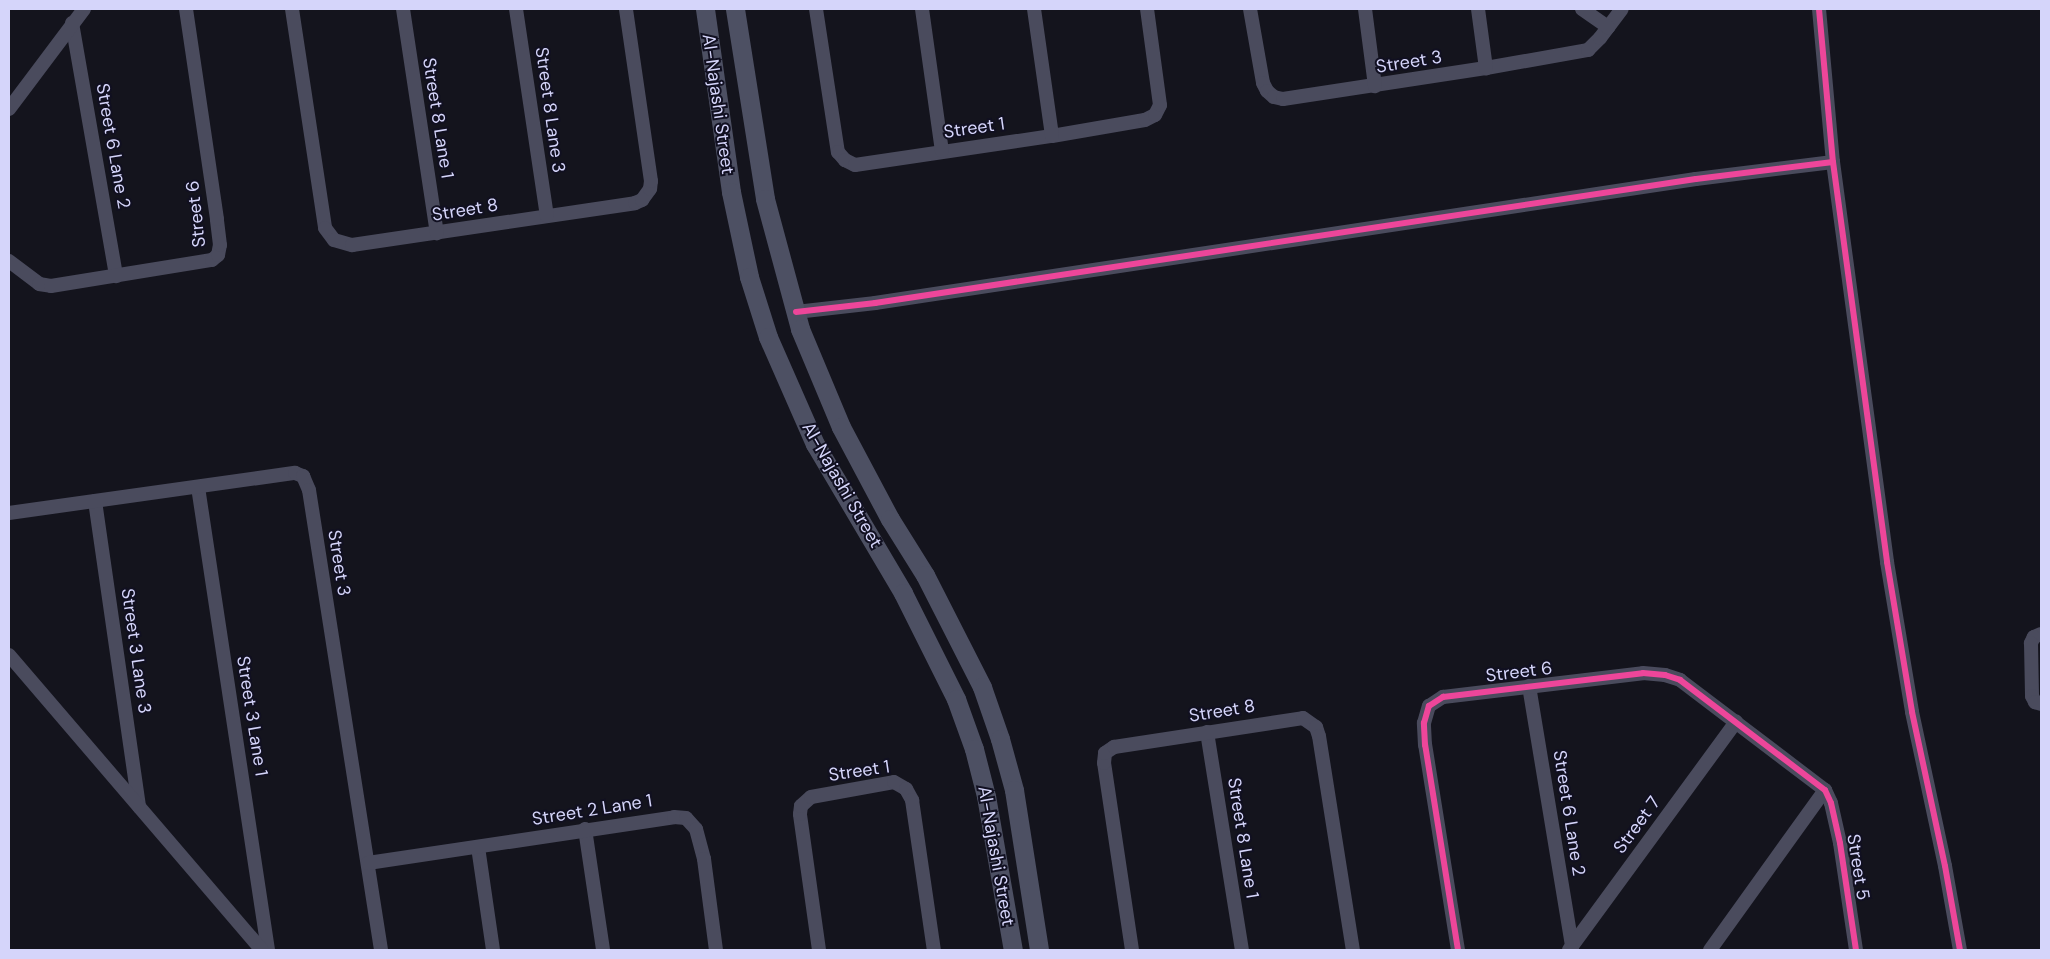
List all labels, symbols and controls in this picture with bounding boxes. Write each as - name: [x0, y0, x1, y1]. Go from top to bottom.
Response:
- street label: Al-Najashi Street: [697, 32, 739, 176]
- street label: Street 8 Lane 3: [530, 46, 570, 174]
- street label: Street 3: [1375, 46, 1443, 78]
- street label: Street 8 Lane 1: [418, 56, 458, 180]
- street label: Street 6 Lane 2: [91, 82, 135, 210]
- street label: Street 1: [942, 113, 1006, 143]
- street label: Street 6: [182, 180, 210, 248]
- street label: Street 8: [430, 194, 500, 226]
- street label: Al-Najashi Street: [797, 418, 887, 552]
- street label: Street 3: [323, 529, 355, 597]
- street label: Street 3 Lane 3: [117, 587, 155, 715]
- street label: Street 3 Lane 1: [232, 654, 272, 778]
- street label: Street 6: [1484, 657, 1554, 687]
- street label: Street 8: [1187, 695, 1257, 727]
- street label: Street 6 Lane 2: [1548, 749, 1590, 877]
- street label: Street 1: [827, 756, 891, 786]
- street label: Street 8 Lane 1: [1223, 776, 1263, 900]
- street label: Al-Najashi Street: [973, 784, 1019, 928]
- street label: Street 2 Lane 1: [530, 790, 654, 830]
- street label: Street 7: [1609, 792, 1665, 858]
- street label: Street 5: [1842, 832, 1874, 902]

